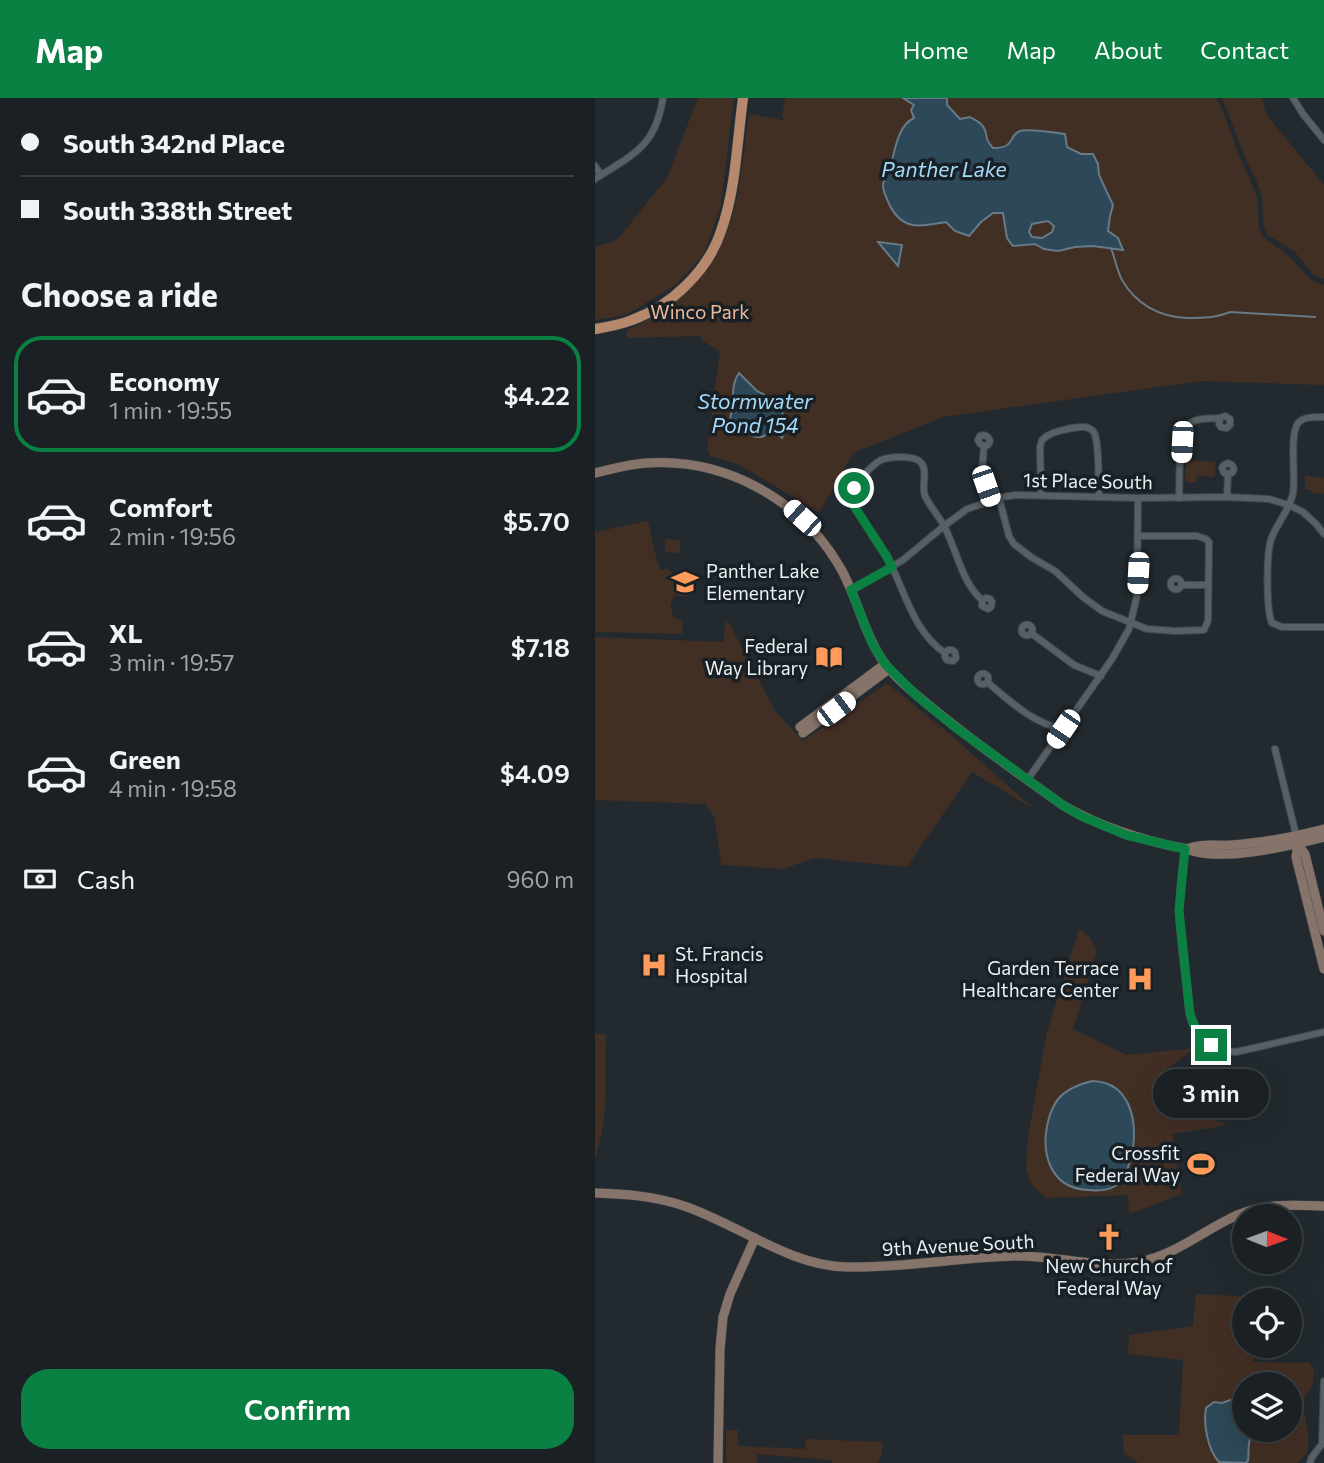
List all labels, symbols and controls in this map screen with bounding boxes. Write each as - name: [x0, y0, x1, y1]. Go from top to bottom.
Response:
- text: Map: [35, 29, 103, 70]
- text: Home: [903, 35, 969, 64]
- text: Map: [1007, 35, 1056, 64]
- text: About: [1094, 35, 1162, 64]
- text: Contact: [1200, 35, 1289, 64]
- text: South 342nd Place: [63, 127, 285, 158]
- water label: Panther Lake: [881, 156, 1007, 181]
- text: South 338th Street: [63, 194, 292, 225]
- text: Choose a ride: [21, 274, 218, 314]
- park label: Winco Park: [650, 300, 750, 323]
- icon: car: [25, 363, 88, 426]
- text: Economy: [109, 365, 220, 396]
- text: $4.22: [504, 379, 570, 410]
- water label: Stormwater Pond 154: [698, 388, 813, 437]
- text: 1 min · 19:55: [109, 396, 232, 424]
- car: [1171, 420, 1194, 464]
- car: [970, 463, 1003, 509]
- street label: 1st Place South: [1023, 468, 1153, 493]
- route start: [838, 472, 870, 504]
- icon: car: [25, 489, 88, 552]
- text: Comfort: [109, 491, 212, 522]
- car: [780, 496, 825, 540]
- text: $5.70: [503, 505, 570, 536]
- text: 2 min · 19:56: [109, 522, 236, 550]
- car: [1127, 551, 1150, 595]
- place label: Panther Lake Elementary: [706, 559, 819, 604]
- school or university icon: Panther Lake Elementary: [670, 567, 700, 597]
- icon: car: [25, 615, 88, 678]
- text: XL: [109, 617, 143, 648]
- text: $7.18: [511, 631, 570, 662]
- place label: Federal Way Library: [705, 634, 808, 679]
- library icon: Federal Way Library: [814, 642, 844, 672]
- text: 3 min · 19:57: [109, 648, 235, 676]
- car: [813, 688, 860, 730]
- car: [1043, 706, 1084, 752]
- icon: car: [25, 741, 88, 804]
- text: Green: [109, 743, 181, 774]
- text: $4.09: [500, 757, 570, 788]
- text: 4 min · 19:58: [109, 774, 237, 802]
- icon: cash: [21, 860, 59, 898]
- text: Cash: [77, 863, 135, 894]
- text: 960 m: [507, 865, 574, 893]
- place label: St. Francis Hospital: [675, 942, 764, 987]
- hospital icon: St. Francis Hospital: [639, 950, 669, 980]
- place label: Garden Terrace Healthcare Center: [962, 956, 1119, 1001]
- hospital icon: Garden Terrace Healthcare Center: [1125, 964, 1155, 994]
- route end: [1195, 1029, 1227, 1061]
- callout: 3 min: [1153, 1070, 1269, 1118]
- text: 3 min: [1182, 1079, 1240, 1107]
- place label: Crossfit Federal Way: [1075, 1141, 1180, 1186]
- sports icon: Crossfit Federal Way: [1186, 1149, 1216, 1179]
- north arrow: [1232, 1204, 1302, 1274]
- map controls: [1232, 1204, 1302, 1442]
- church icon: New Church of Federal Way: [1094, 1222, 1124, 1252]
- street label: 9th Avenue South: [881, 1229, 1035, 1260]
- place label: New Church of Federal Way: [1045, 1254, 1173, 1299]
- button: locate: [1232, 1288, 1302, 1358]
- button: Confirm: [21, 1369, 574, 1449]
- button: layers: [1232, 1372, 1302, 1442]

